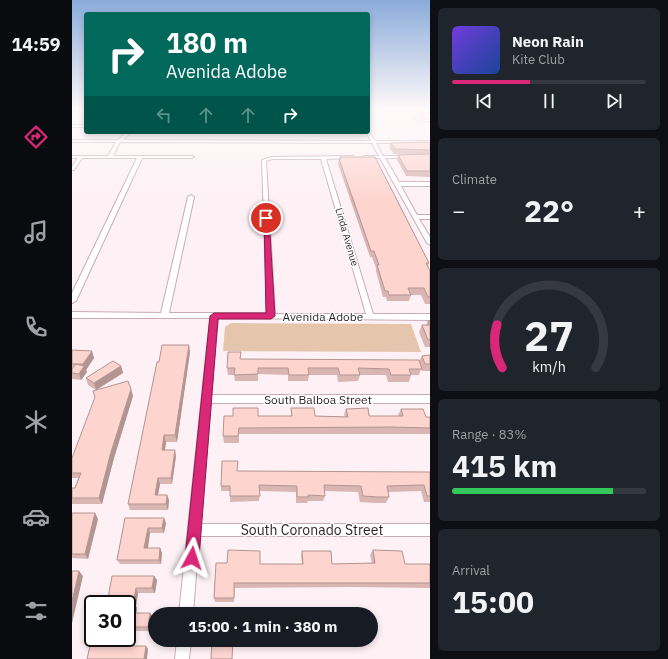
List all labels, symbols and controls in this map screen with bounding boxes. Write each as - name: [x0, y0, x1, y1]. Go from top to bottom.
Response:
- text: 180 m: [166, 24, 248, 61]
- icon: right: [100, 28, 152, 80]
- text: Neon Rain: [512, 32, 584, 51]
- text: 14:59: [11, 33, 61, 56]
- text: Kite Club: [512, 51, 565, 68]
- text: Avenida Adobe: [166, 60, 287, 83]
- icon: previous: [473, 90, 495, 112]
- icon: pause: [538, 90, 560, 112]
- icon: next: [603, 90, 625, 112]
- icon: left: [153, 104, 175, 126]
- icon: ahead: [195, 104, 217, 126]
- icon: ahead: [237, 104, 259, 126]
- icon: right: [279, 104, 301, 126]
- icon: directions: [22, 123, 50, 151]
- text: Climate: [452, 171, 497, 188]
- text: 22°: [524, 191, 574, 230]
- text: −: [452, 196, 465, 225]
- text: +: [633, 196, 646, 225]
- pin: [249, 201, 283, 235]
- street label: Linda Avenue: [332, 206, 362, 268]
- icon: arrive: [255, 207, 277, 229]
- icon: music: [22, 218, 50, 246]
- text: 27: [524, 307, 574, 361]
- street label: Avenida Adobe: [283, 309, 364, 324]
- icon: phone: [22, 313, 50, 341]
- text: km/h: [532, 356, 566, 375]
- street label: South Balboa Street: [264, 392, 372, 407]
- icon: climate: [22, 408, 50, 436]
- text: Range · 83%: [452, 426, 526, 443]
- text: 415 km: [452, 446, 557, 485]
- icon: car: [22, 503, 50, 531]
- street label: South Coronado Street: [241, 521, 383, 539]
- position arrow: [171, 537, 213, 579]
- text: Arrival: [452, 562, 490, 579]
- text: 15:00: [452, 582, 534, 621]
- speed limit sign: 30: [84, 595, 136, 647]
- icon: filters: [22, 597, 50, 625]
- text: 15:00 · 1 min · 380 m: [189, 617, 337, 636]

